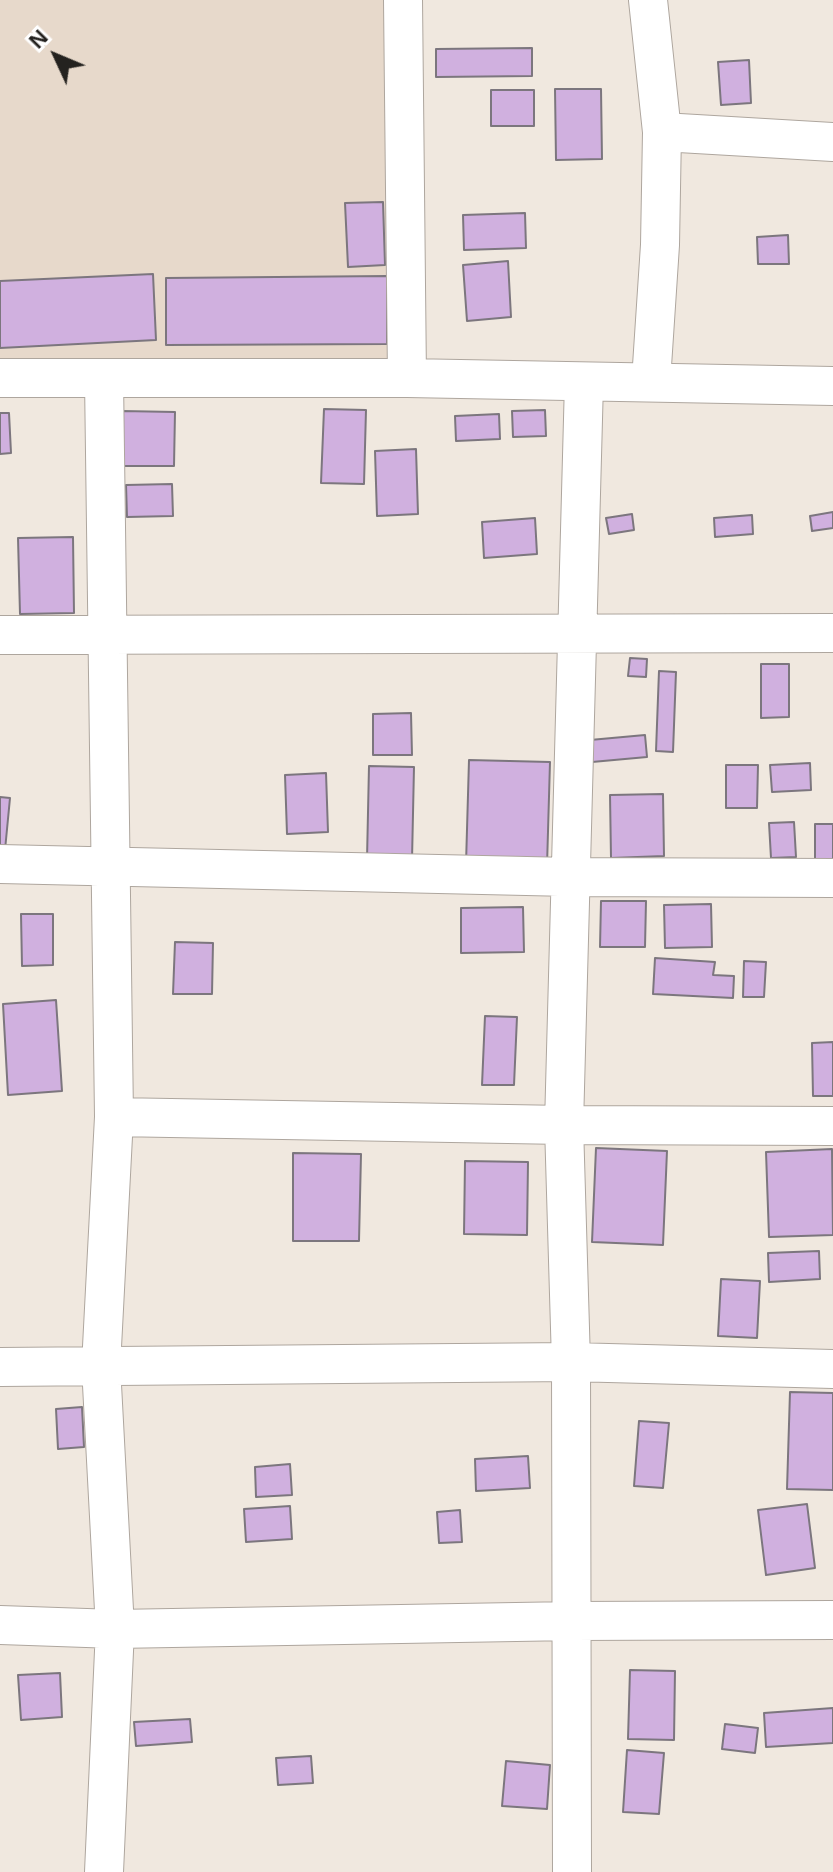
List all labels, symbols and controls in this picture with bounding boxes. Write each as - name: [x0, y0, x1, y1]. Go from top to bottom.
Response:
- north arrow: [16, 16, 96, 96]
- text: N: [24, 25, 53, 53]

